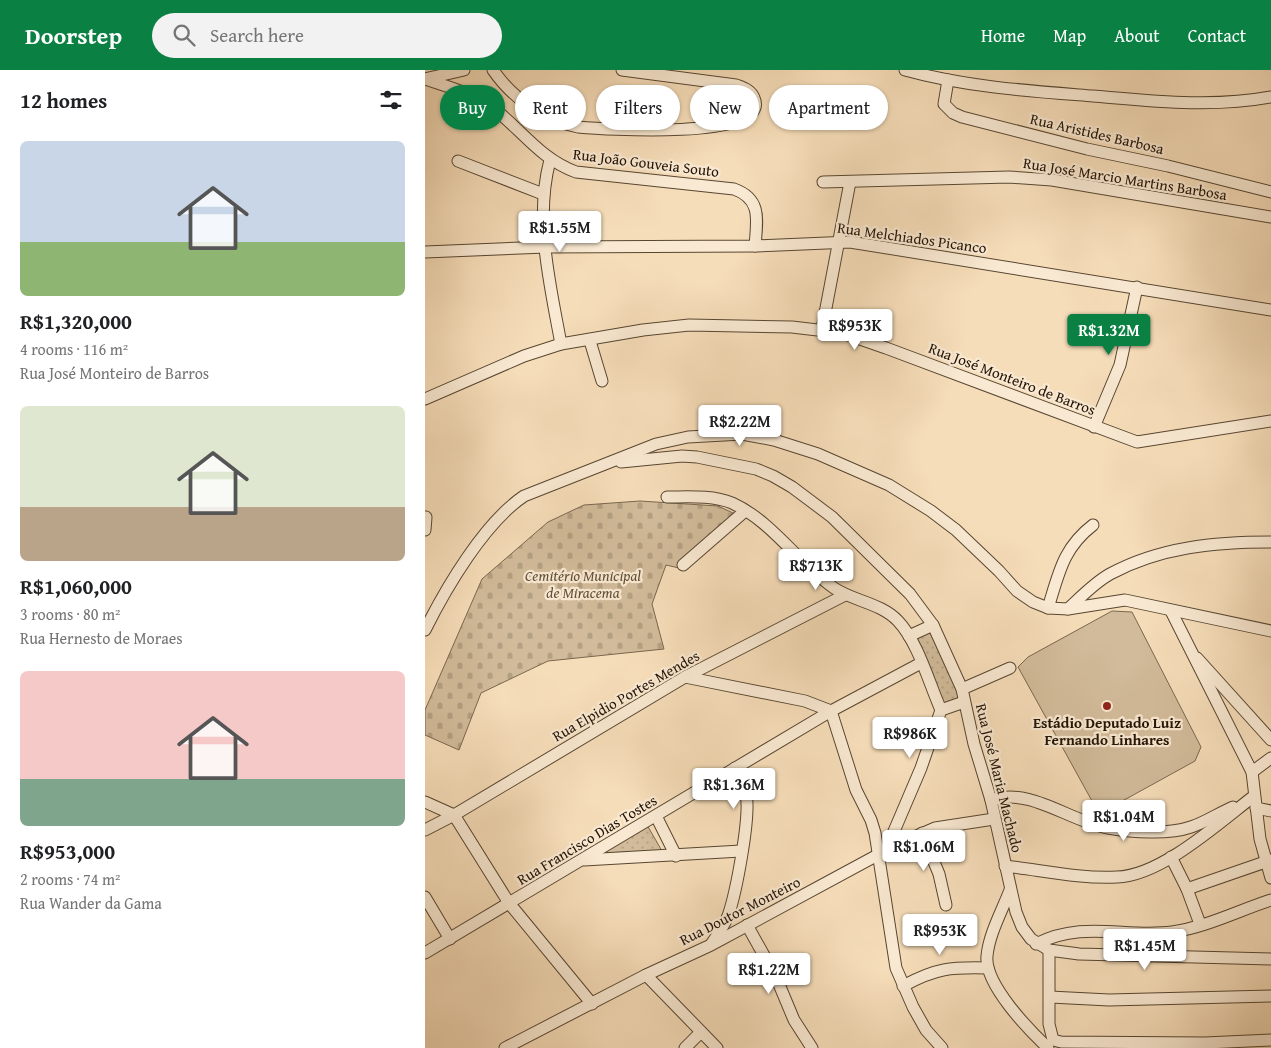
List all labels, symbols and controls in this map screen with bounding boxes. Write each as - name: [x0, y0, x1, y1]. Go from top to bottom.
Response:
- search box: [152, 13, 502, 58]
- text: Doorstep: [25, 18, 122, 53]
- icon: search: [170, 21, 198, 49]
- text: Search here: [210, 21, 304, 49]
- text: Home: [981, 22, 1025, 49]
- text: Map: [1053, 22, 1086, 49]
- text: About: [1114, 22, 1160, 49]
- text: Contact: [1188, 22, 1246, 49]
- text: 12 homes: [20, 85, 107, 116]
- chip: Buy: [440, 85, 505, 130]
- chip: Rent: [515, 85, 586, 130]
- chip: Filters: [596, 85, 680, 130]
- chip: New: [690, 85, 759, 130]
- chip: Apartment: [769, 85, 888, 130]
- icon: filters: [377, 86, 405, 114]
- street label: Rua Aristides Barbosa: [1028, 108, 1166, 159]
- street label: Rua João Gouveia Souto: [572, 143, 721, 182]
- street label: Rua José Marcio Martins Barbosa: [1022, 152, 1228, 205]
- icon: home: [168, 173, 258, 263]
- pin: R$1.55M: [514, 210, 606, 253]
- text: R$1.55M: [529, 215, 591, 239]
- street label: Rua Melchiados Picanco: [836, 217, 988, 258]
- text: R$1,320,000: [20, 306, 132, 337]
- pin: R$953K: [814, 308, 896, 351]
- text: R$953K: [828, 313, 882, 337]
- pin: R$1.32M: [1063, 314, 1155, 356]
- text: R$1.32M: [1078, 318, 1140, 342]
- text: 4 rooms · 116 m²: [20, 337, 128, 361]
- street label: Rua José Monteiro de Barros: [926, 337, 1099, 420]
- text: Rua José Monteiro de Barros: [20, 361, 209, 385]
- pin: R$2.22M: [694, 404, 786, 447]
- text: R$2.22M: [709, 409, 771, 433]
- icon: home: [168, 438, 258, 528]
- pin: R$713K: [775, 548, 857, 591]
- text: R$713K: [789, 553, 843, 577]
- park label: Cemitério Municipal de Miracema: [525, 565, 641, 603]
- text: R$1,060,000: [20, 571, 132, 602]
- text: 3 rooms · 80 m²: [20, 602, 120, 626]
- text: Rua Hernesto de Moraes: [20, 626, 183, 650]
- street label: Rua Elpidio Portes Mendes: [548, 645, 703, 746]
- marker: Estádio Deputado Luiz Fernando Linhares: [1101, 700, 1113, 712]
- street label: Rua José Maria Machado: [971, 701, 1028, 855]
- icon: home: [168, 703, 258, 793]
- place label: Estádio Deputado Luiz Fernando Linhares: [1033, 712, 1181, 750]
- pin: R$986K: [869, 716, 951, 759]
- text: R$986K: [883, 721, 937, 745]
- pin: R$1.36M: [688, 768, 780, 810]
- text: R$1.36M: [703, 772, 765, 796]
- street label: Rua Francisco Dias Tostes: [513, 789, 661, 890]
- pin: R$1.04M: [1078, 800, 1170, 842]
- text: R$1.04M: [1093, 804, 1155, 828]
- pin: R$1.06M: [878, 830, 970, 872]
- text: R$1.06M: [893, 834, 955, 858]
- text: R$953,000: [20, 836, 115, 867]
- text: 2 rooms · 74 m²: [20, 867, 120, 891]
- street label: Rua Doutor Monteiro: [676, 871, 804, 950]
- text: Rua Wander da Gama: [20, 891, 162, 915]
- pin: R$953K: [899, 914, 981, 956]
- text: R$953K: [913, 918, 967, 942]
- pin: R$1.45M: [1099, 928, 1191, 971]
- text: R$1.45M: [1114, 933, 1176, 957]
- pin: R$1.22M: [723, 952, 815, 995]
- text: R$1.22M: [738, 957, 800, 981]

